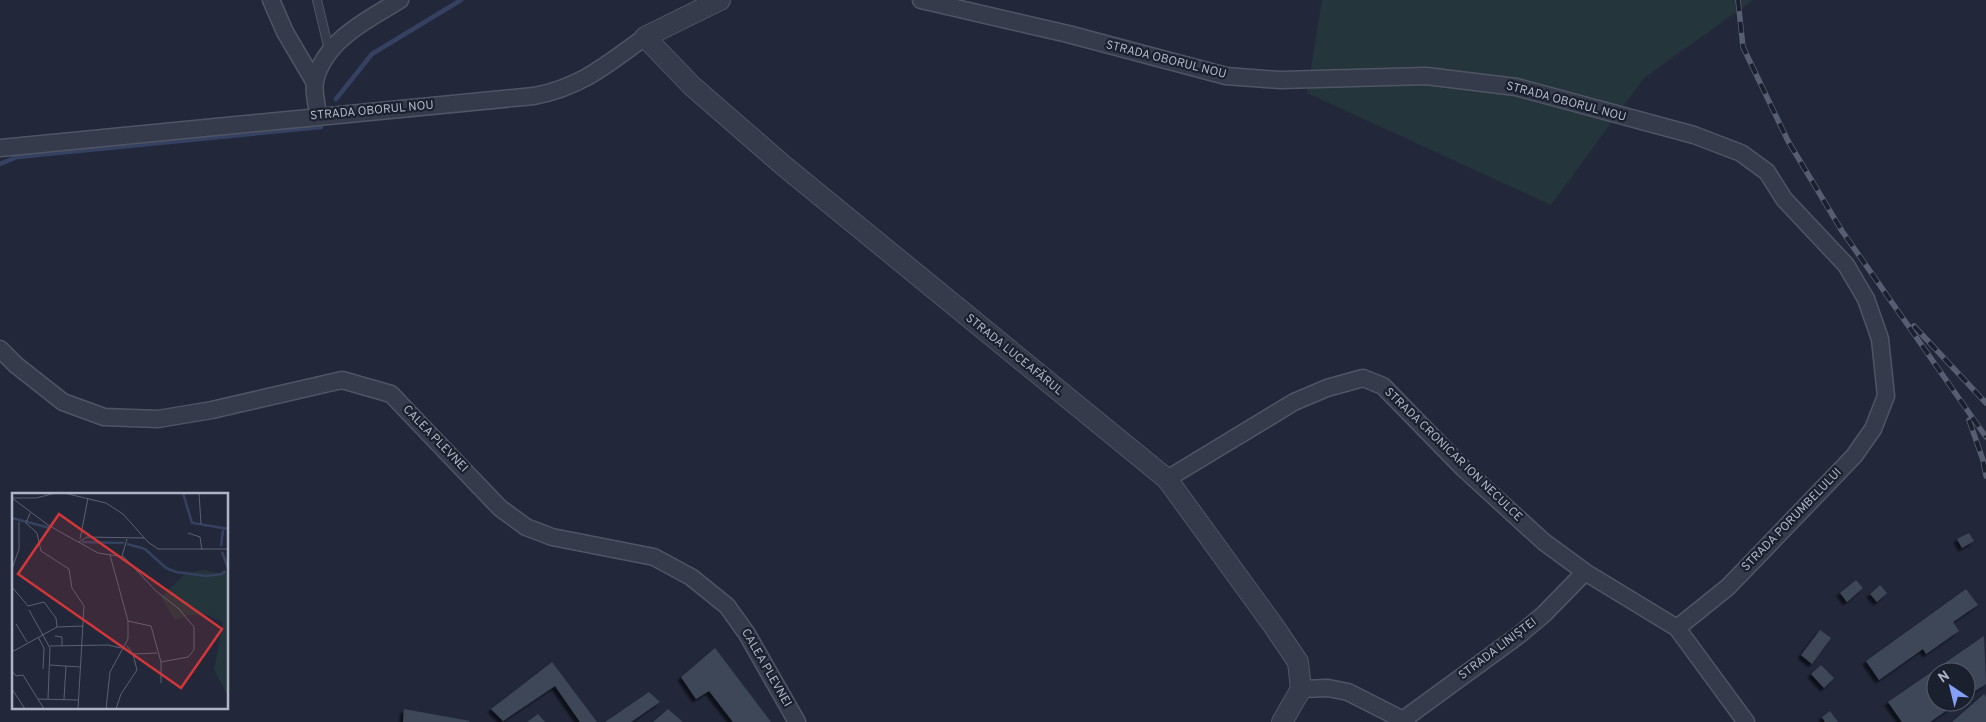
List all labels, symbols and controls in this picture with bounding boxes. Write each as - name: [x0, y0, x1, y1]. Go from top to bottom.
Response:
- street label: STRADA OBORUL NOU: [1104, 37, 1228, 83]
- street label: STRADA OBORUL NOU: [1504, 78, 1628, 126]
- street label: STRADA OBORUL NOU: [310, 98, 434, 124]
- street label: STRADA LUCEAFĂRUL: [962, 311, 1066, 400]
- street label: STRADA CRONICAR ION NECULCE: [1381, 385, 1525, 525]
- street label: CALEA PLEVNEI: [399, 402, 471, 476]
- street label: STRADA PORUMBELULUI: [1738, 465, 1846, 575]
- inset map: [12, 493, 229, 710]
- street label: STRADA LINIȘTEI: [1456, 614, 1540, 684]
- street label: CALEA PLEVNEI: [737, 626, 795, 710]
- north arrow: [1926, 662, 1976, 712]
- text: N: [1935, 668, 1953, 687]

